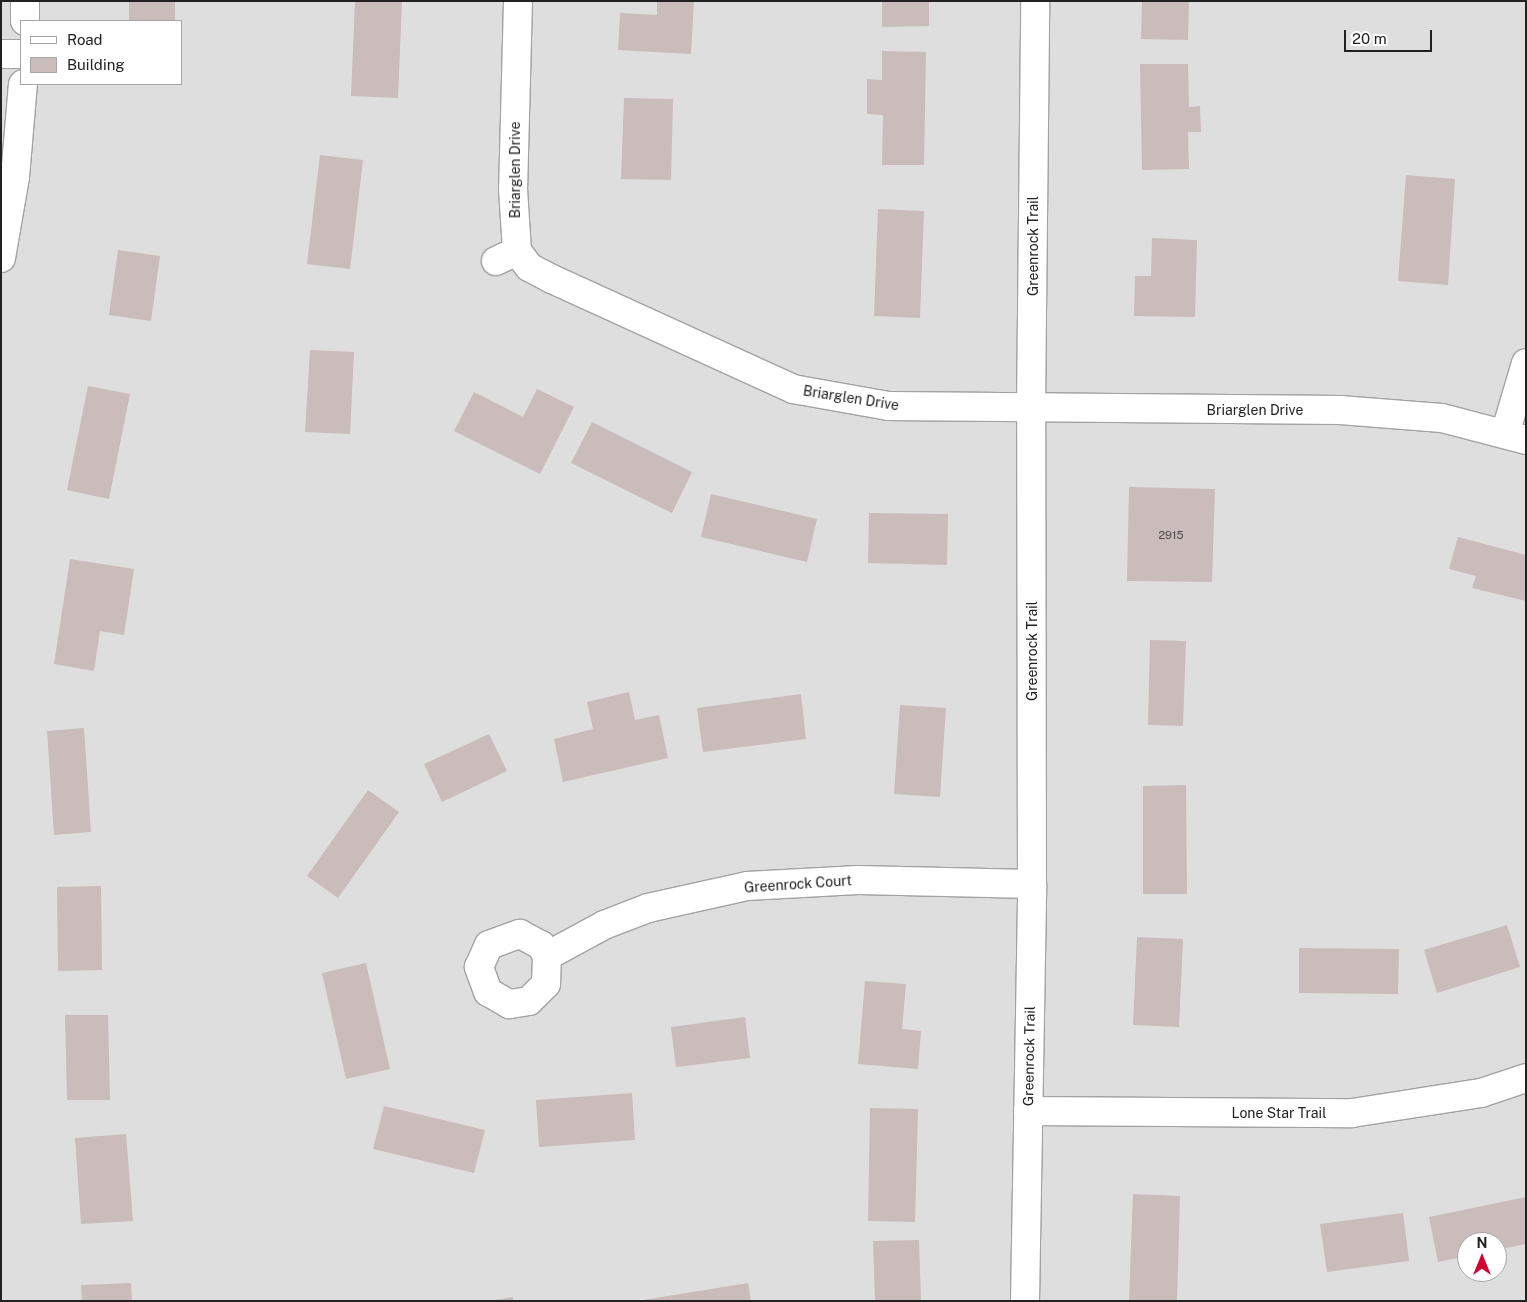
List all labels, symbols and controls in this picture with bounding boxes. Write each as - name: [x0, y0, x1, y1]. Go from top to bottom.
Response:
- legend: [20, 20, 182, 85]
- scale bar: [1347, 20, 1434, 52]
- text: 20 m: [1352, 30, 1387, 47]
- text: Road: [67, 31, 103, 48]
- text: Building: [67, 56, 125, 73]
- street label: Briarglen Drive: [507, 122, 523, 218]
- street label: Greenrock Trail: [1025, 196, 1041, 296]
- street label: Briarglen Drive: [802, 382, 900, 414]
- street label: Briarglen Drive: [1207, 402, 1303, 418]
- house number: 2915: [1159, 528, 1183, 542]
- street label: Greenrock Trail: [1024, 601, 1040, 701]
- street label: Greenrock Court: [744, 872, 852, 896]
- street label: Greenrock Trail: [1020, 1006, 1038, 1106]
- street label: Lone Star Trail: [1232, 1105, 1326, 1121]
- north arrow: [1457, 1232, 1507, 1282]
- text: N: [1477, 1235, 1487, 1251]

